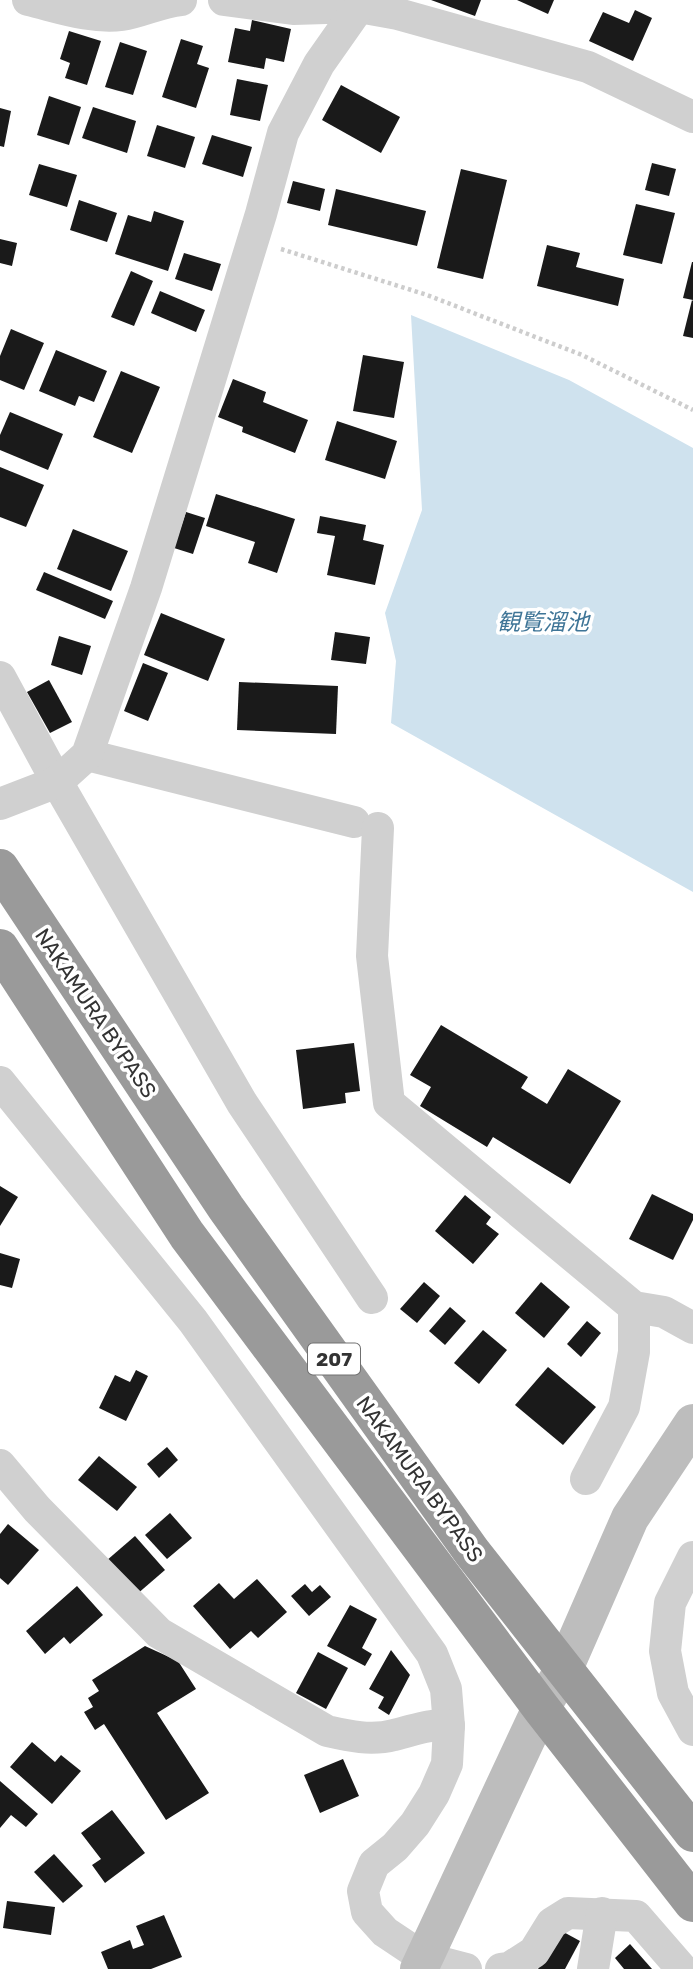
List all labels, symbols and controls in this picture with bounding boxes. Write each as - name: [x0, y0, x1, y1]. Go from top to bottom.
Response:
- water label: 観覧溜池: [497, 608, 591, 636]
- street label: NAKAMURA BYPASS: [30, 924, 162, 1102]
- road number: 207: [308, 1344, 360, 1374]
- street label: NAKAMURA BYPASS: [351, 1391, 489, 1567]

